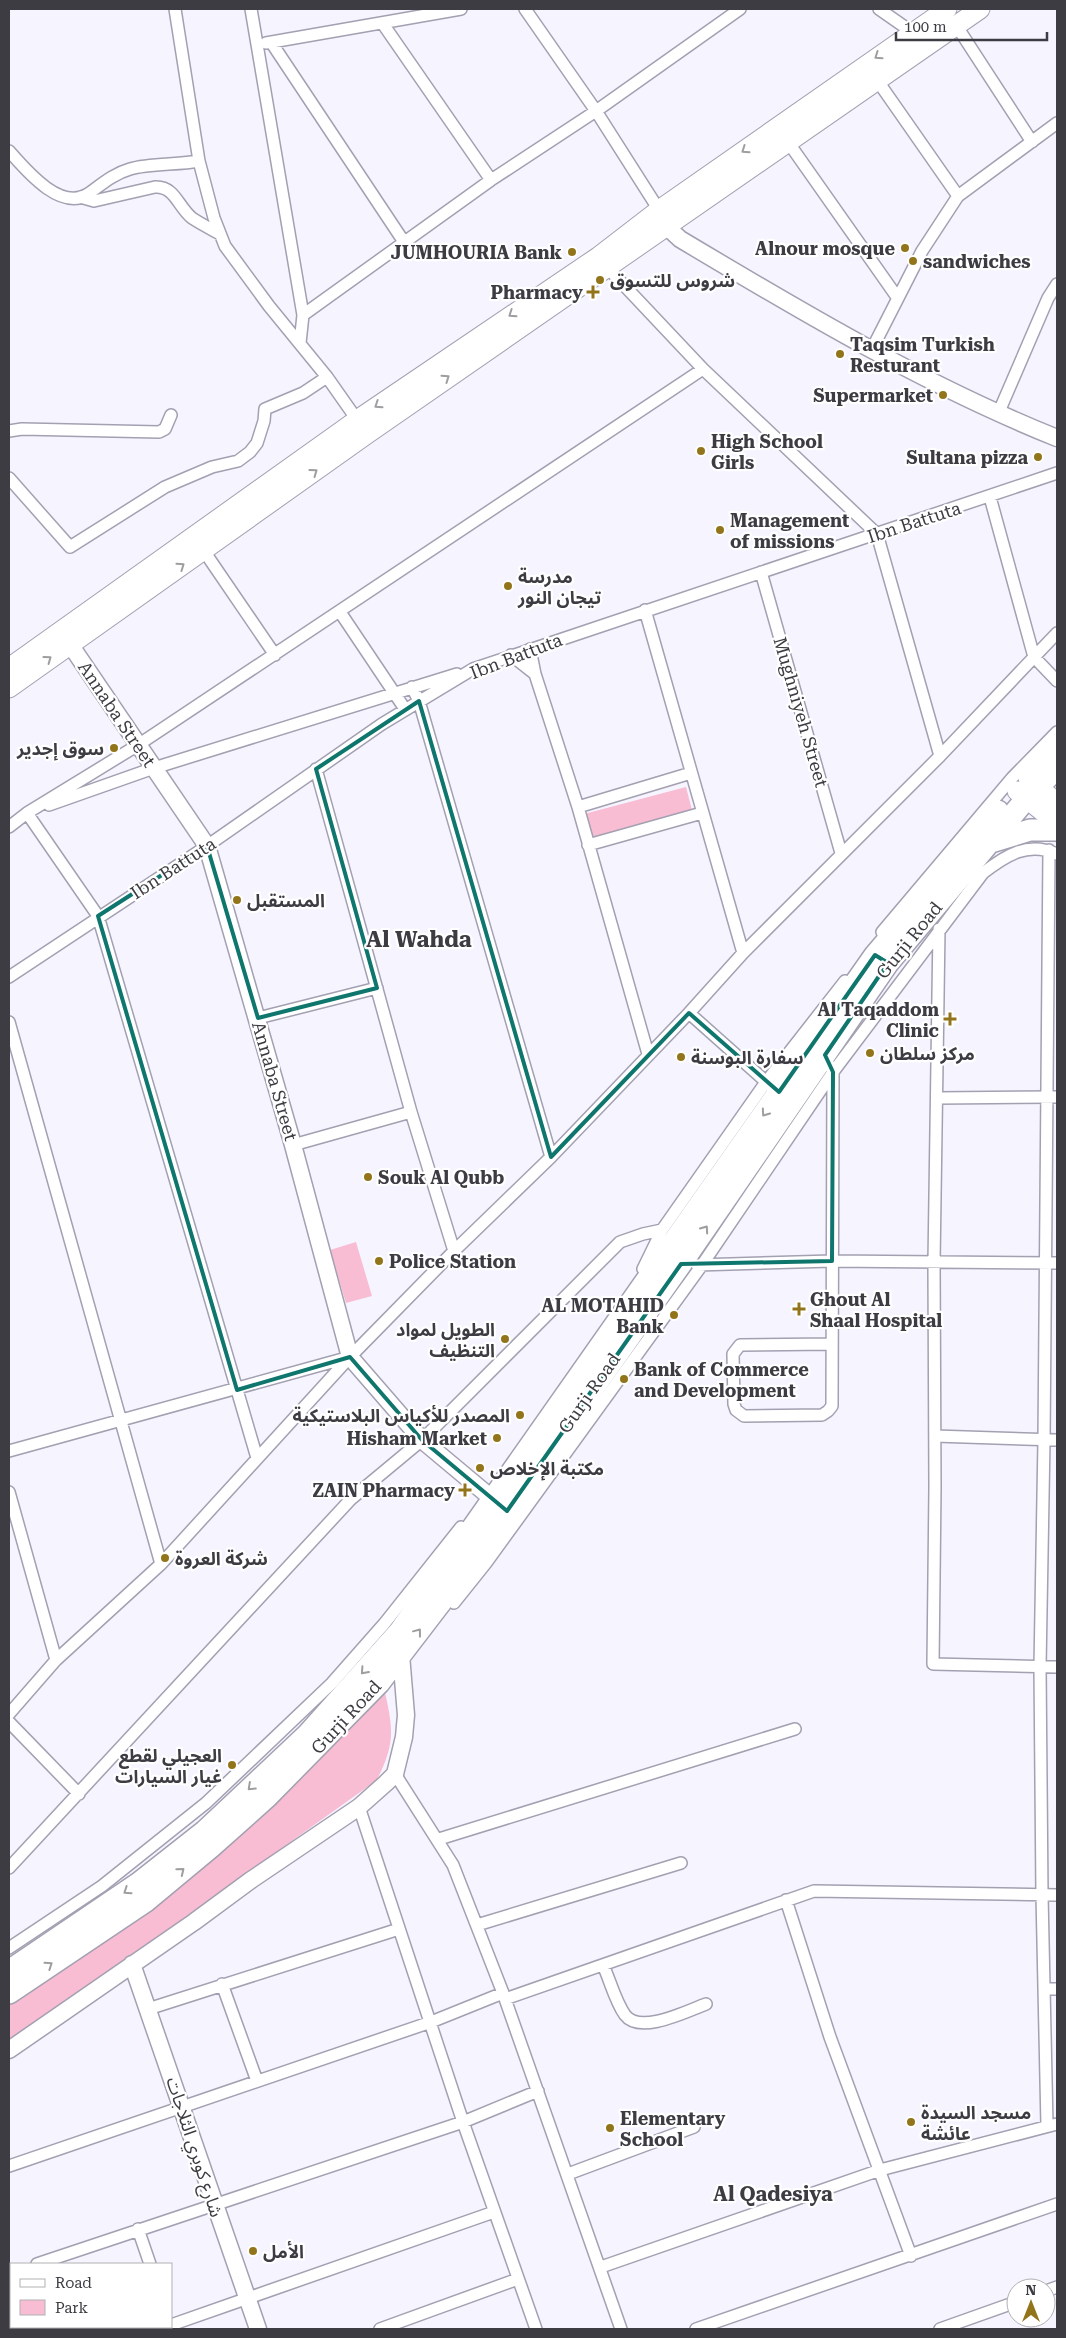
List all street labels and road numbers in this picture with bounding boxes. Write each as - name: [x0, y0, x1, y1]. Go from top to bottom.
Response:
- street label: Ibn Battuta: [864, 497, 964, 547]
- street label: Ibn Battuta: [467, 629, 565, 683]
- street label: Mughniyeh Street: [770, 634, 833, 790]
- street label: Annaba Street: [74, 657, 160, 771]
- street label: Ibn Battuta: [126, 833, 220, 903]
- street label: Gurji Road: [872, 897, 947, 983]
- street label: Annaba Street: [248, 1019, 302, 1143]
- street label: Gurji Road: [554, 1348, 625, 1437]
- street label: Gurji Road: [307, 1675, 386, 1758]
- street label: شارع كوبري الثلاجات: [159, 2074, 228, 2221]

